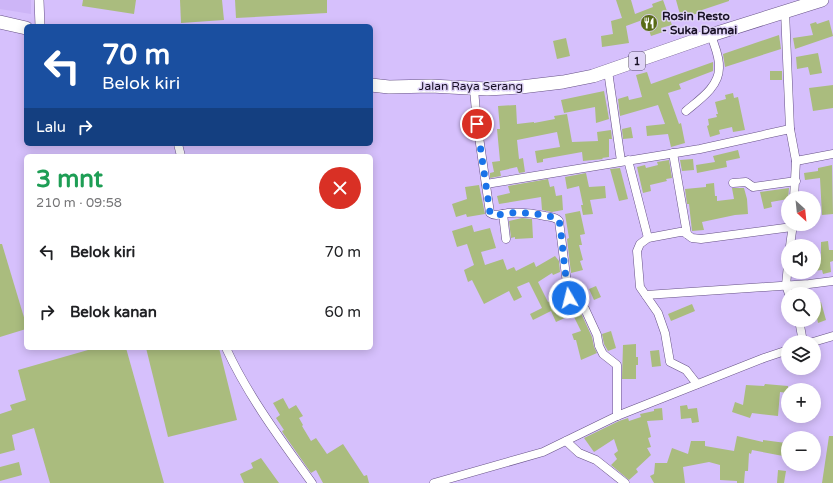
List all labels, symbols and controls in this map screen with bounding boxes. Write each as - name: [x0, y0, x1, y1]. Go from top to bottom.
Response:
- place label: Rosin Resto - Suka Damai: [662, 9, 737, 37]
- restaurant icon: Rosin Resto - Suka Damai: [639, 13, 659, 33]
- text: 70 m: [102, 38, 170, 72]
- icon: left: [36, 40, 88, 92]
- road number: 1: [629, 52, 645, 70]
- text: Belok kiri: [102, 72, 180, 94]
- street label: Jalan Raya Serang: [419, 79, 523, 93]
- pin: [460, 107, 494, 141]
- icon: arrive: [466, 113, 488, 135]
- icon: right: [74, 116, 96, 138]
- text: Lalu: [36, 118, 66, 136]
- text: 3 mnt: [36, 165, 103, 194]
- button: close: [319, 167, 361, 209]
- north arrow: [781, 191, 821, 231]
- map controls: [781, 191, 821, 471]
- text: 210 m · 09:58: [36, 195, 122, 211]
- button: sound: [781, 239, 821, 279]
- icon: left: [36, 241, 58, 263]
- text: Belok kiri: [70, 243, 135, 261]
- text: 70 m: [324, 243, 361, 261]
- position arrow: [548, 277, 590, 319]
- button: search: [781, 287, 821, 327]
- icon: right: [36, 301, 58, 323]
- text: Belok kanan: [70, 303, 157, 321]
- text: 60 m: [324, 303, 361, 321]
- button: layers: [781, 335, 821, 375]
- button: +: [781, 383, 821, 423]
- button: −: [781, 431, 821, 471]

